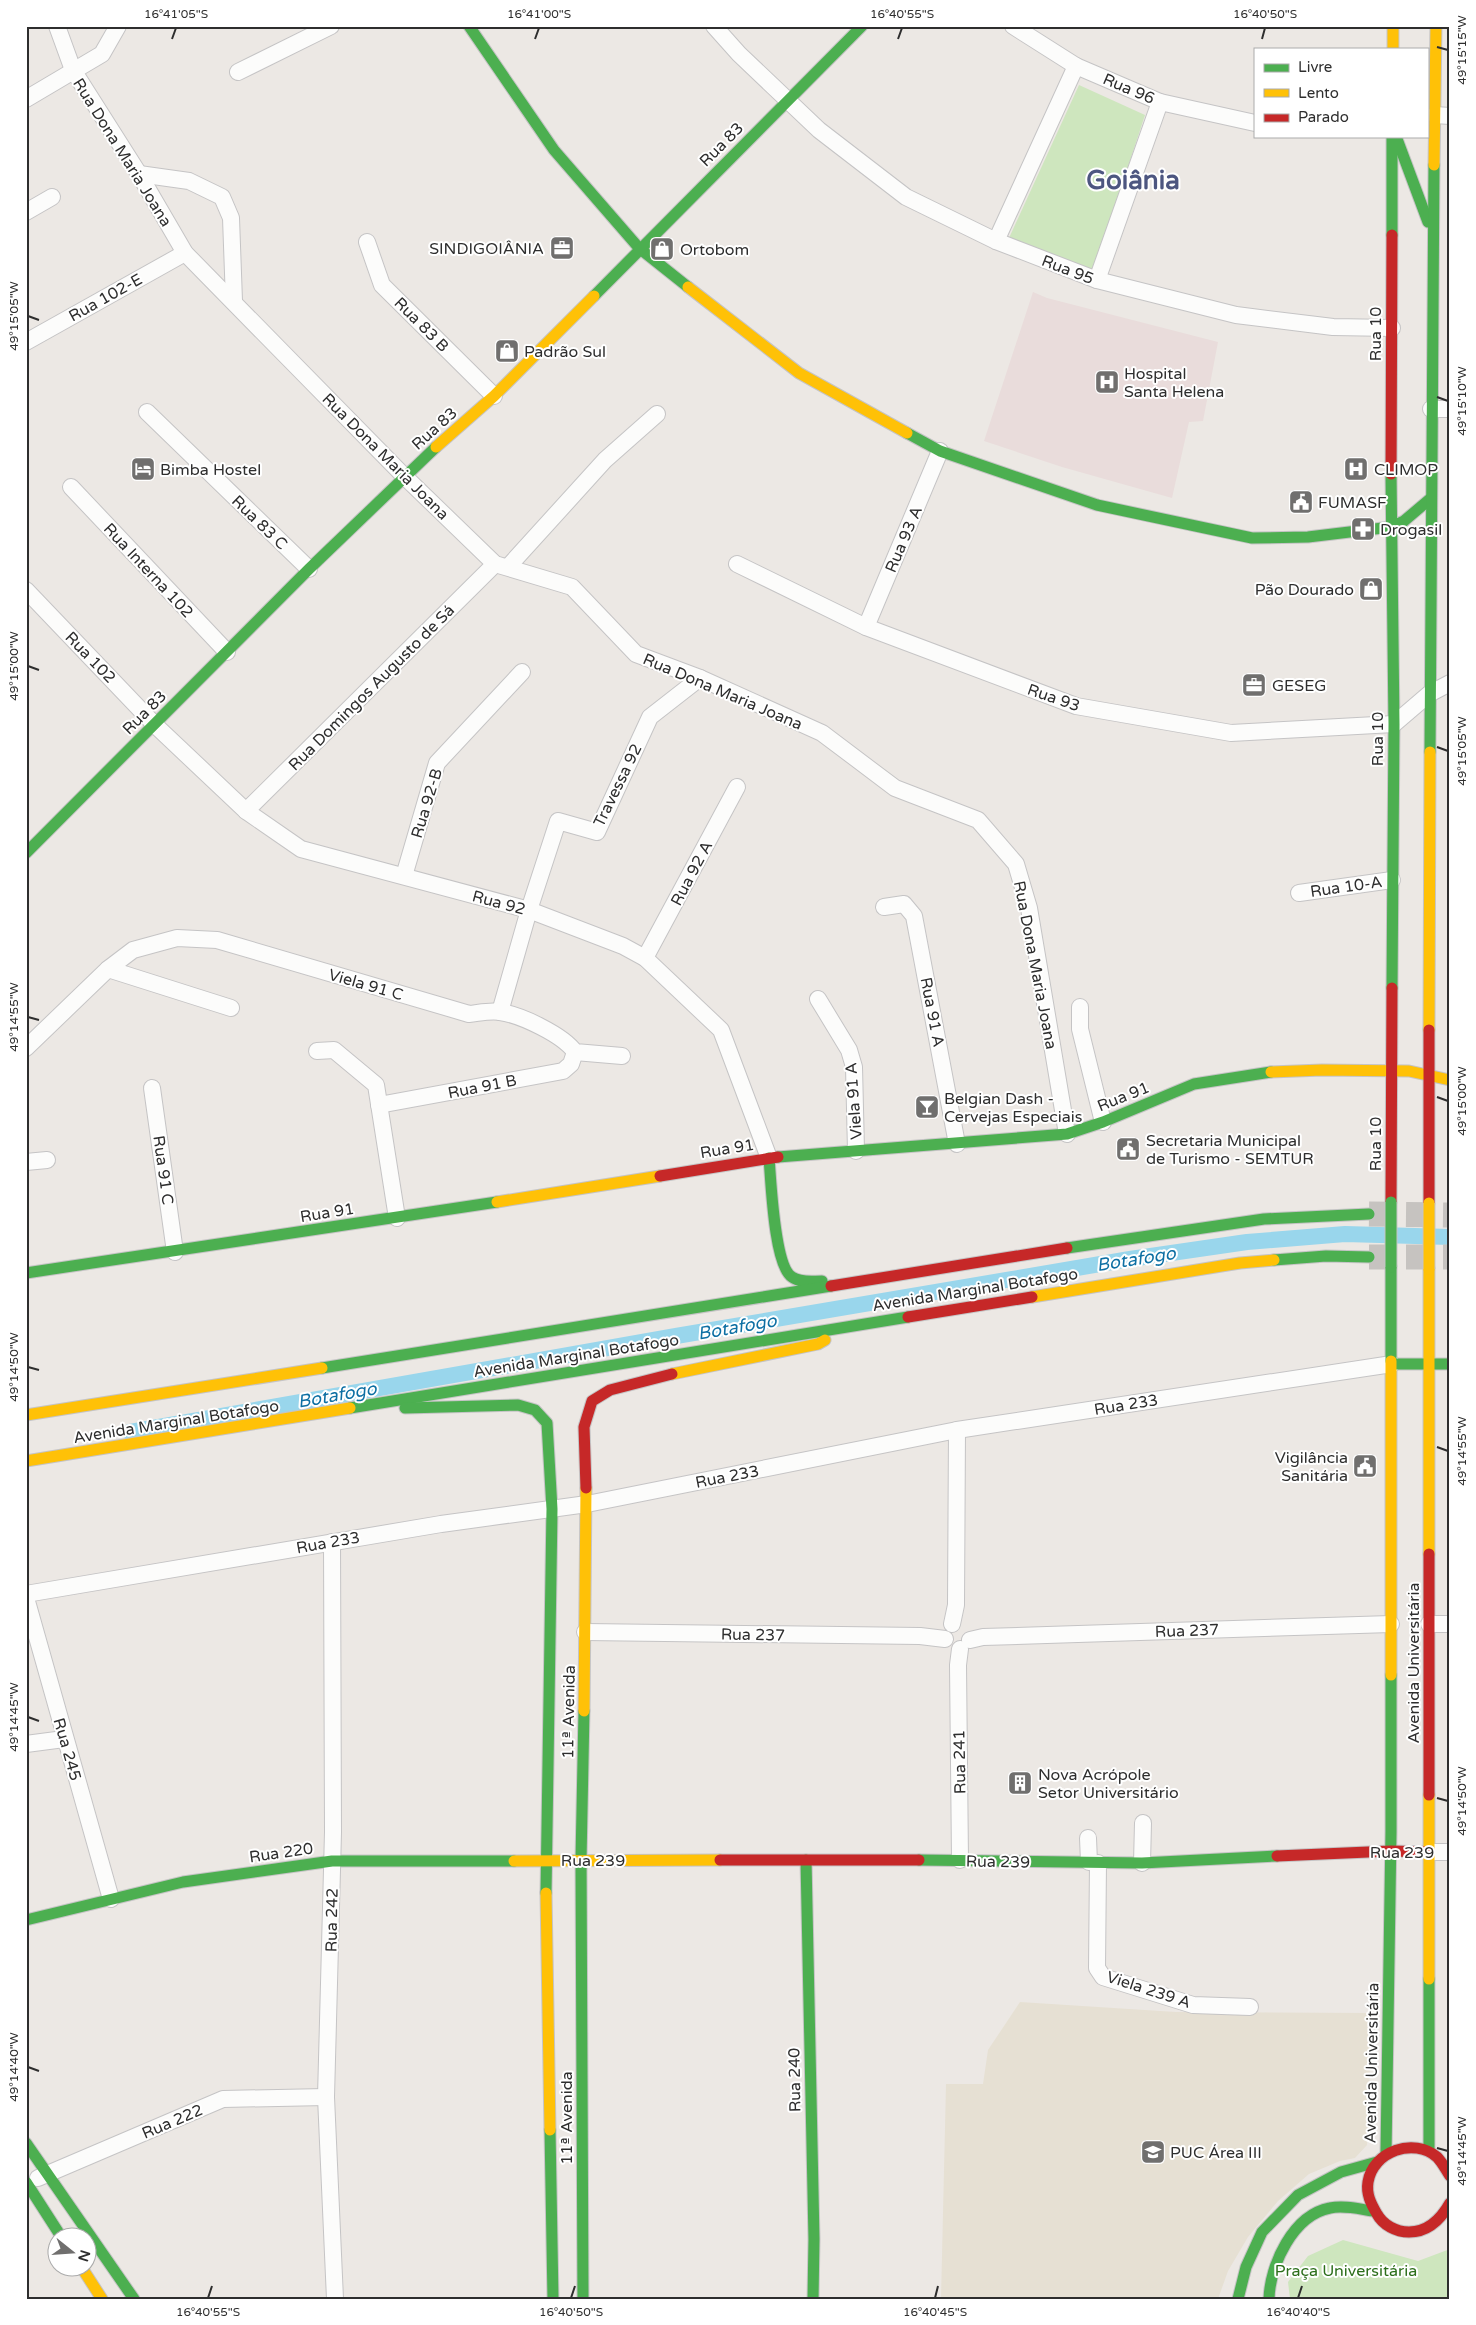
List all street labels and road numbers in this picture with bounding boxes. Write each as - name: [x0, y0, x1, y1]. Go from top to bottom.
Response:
- street label: Rua 96: [1100, 69, 1158, 109]
- street label: Rua Dona Maria Joana: [68, 75, 176, 230]
- street label: Rua 83: [695, 118, 748, 171]
- street label: Rua 95: [1039, 251, 1097, 289]
- street label: Rua 102-E: [65, 269, 146, 326]
- street label: Rua 83 B: [390, 293, 453, 356]
- street label: Rua 10: [1366, 307, 1386, 361]
- street label: Rua Dona Maria Joana: [318, 389, 453, 524]
- street label: Rua 83: [408, 403, 462, 454]
- street label: Rua 83 C: [227, 491, 291, 554]
- street label: Rua 93 A: [881, 503, 927, 576]
- street label: Rua Interna 102: [99, 519, 197, 622]
- street label: Rua Domingos Augusto de Sá: [284, 600, 459, 775]
- street label: Rua 102: [61, 628, 120, 688]
- street label: Rua Dona Maria Joana: [640, 649, 805, 735]
- street label: Rua 93: [1025, 680, 1083, 716]
- street label: Rua 83: [118, 686, 171, 739]
- street label: Rua 10: [1368, 712, 1388, 766]
- street label: Travessa 92: [589, 741, 647, 830]
- street label: Rua 92-B: [407, 766, 447, 841]
- street label: Rua 92 A: [667, 838, 717, 909]
- street label: Rua 10-A: [1309, 872, 1384, 902]
- street label: Rua Dona Maria Joana: [1009, 879, 1061, 1051]
- street label: Rua 92: [470, 886, 528, 920]
- street label: Viela 91 C: [326, 965, 405, 1005]
- street label: Rua 91 A: [915, 976, 949, 1049]
- street label: Viela 91 A: [841, 1062, 867, 1140]
- street label: Rua 91 B: [446, 1071, 518, 1103]
- street label: Rua 91: [1094, 1077, 1152, 1116]
- street label: Rua 10: [1366, 1117, 1386, 1171]
- street label: Rua 91 C: [148, 1134, 178, 1206]
- street label: Rua 91: [699, 1135, 756, 1163]
- street label: Rua 91: [299, 1199, 356, 1227]
- street label: Avenida Marginal Botafogo: [871, 1264, 1079, 1316]
- street label: Avenida Marginal Botafogo: [472, 1330, 680, 1382]
- street label: Rua 233: [1093, 1390, 1160, 1420]
- street label: Avenida Marginal Botafogo: [72, 1396, 280, 1448]
- street label: Rua 233: [694, 1461, 761, 1493]
- street label: Rua 233: [295, 1528, 362, 1558]
- street label: Avenida Universitária: [1404, 1583, 1424, 1743]
- street label: Rua 237: [1154, 1620, 1220, 1642]
- street label: Rua 237: [721, 1624, 785, 1646]
- street label: 11ª Avenida: [558, 1665, 580, 1759]
- street label: Rua 245: [49, 1716, 86, 1783]
- street label: Rua 241: [949, 1730, 971, 1794]
- street label: Rua 220: [248, 1839, 314, 1867]
- street label: Rua 239: [1370, 1843, 1434, 1863]
- street label: Rua 239: [561, 1851, 625, 1871]
- street label: Rua 239: [966, 1851, 1030, 1873]
- street label: Rua 242: [321, 1888, 343, 1952]
- street label: Viela 239 A: [1104, 1967, 1193, 2013]
- street label: Avenida Universitária: [1361, 1982, 1383, 2144]
- street label: Rua 240: [784, 2048, 806, 2112]
- street label: 11ª Avenida: [557, 2071, 577, 2165]
- street label: Rua 222: [139, 2100, 206, 2144]

